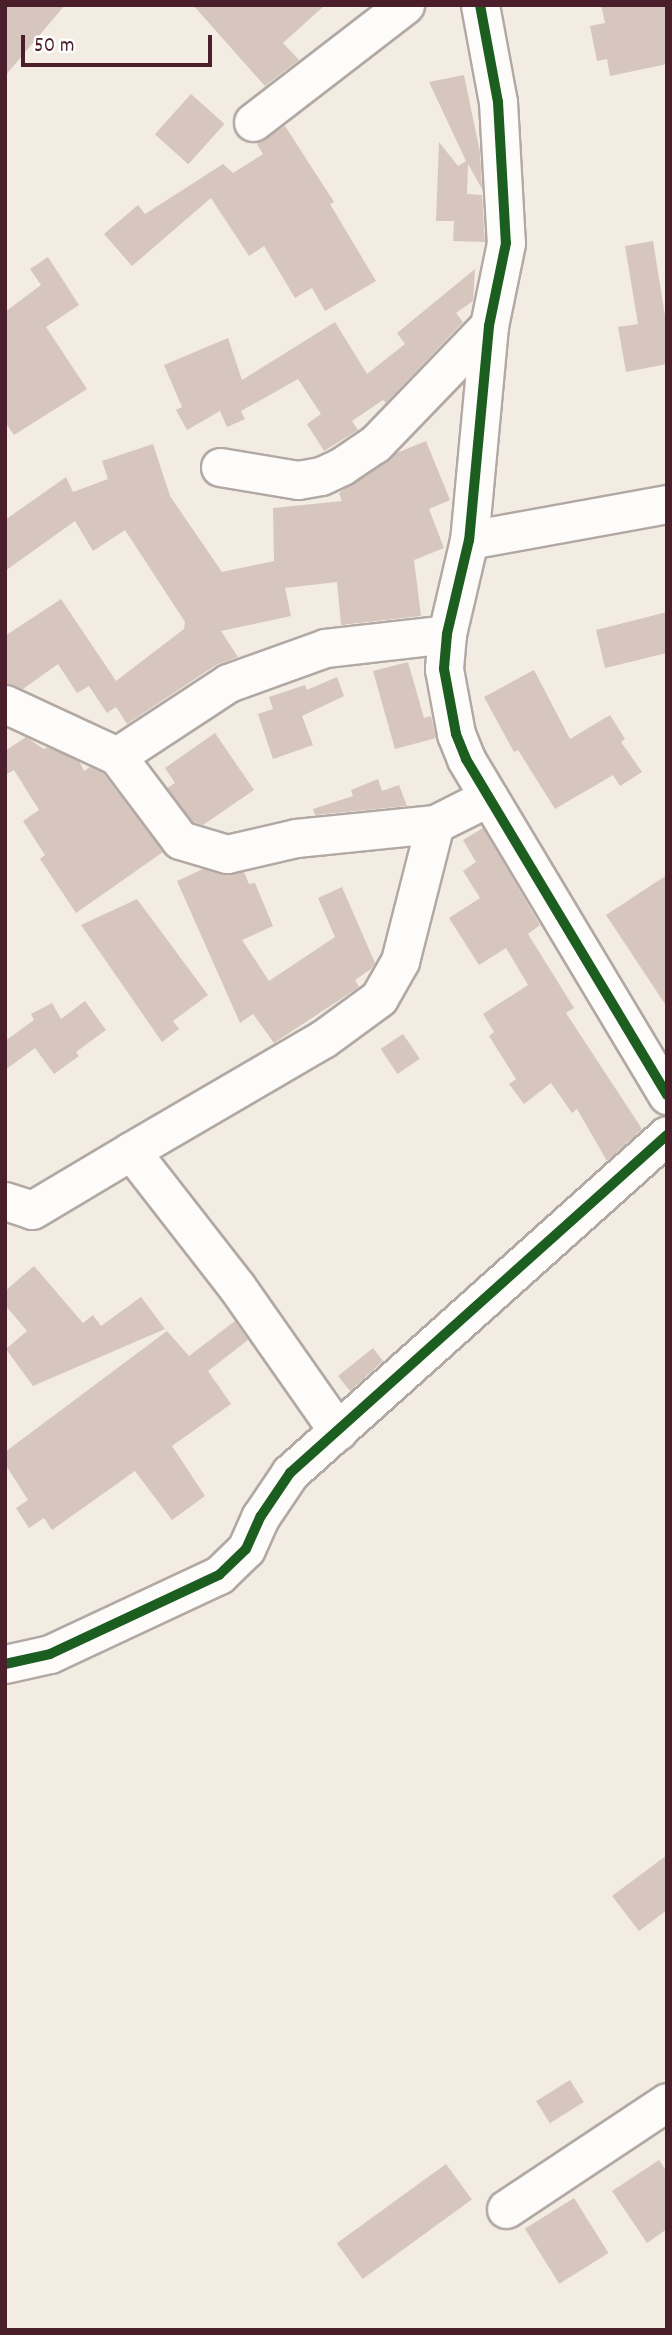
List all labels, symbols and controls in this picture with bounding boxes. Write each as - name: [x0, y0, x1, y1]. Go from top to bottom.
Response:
- scale bar: [24, 21, 215, 65]
- text: 50 m: [34, 32, 74, 62]

